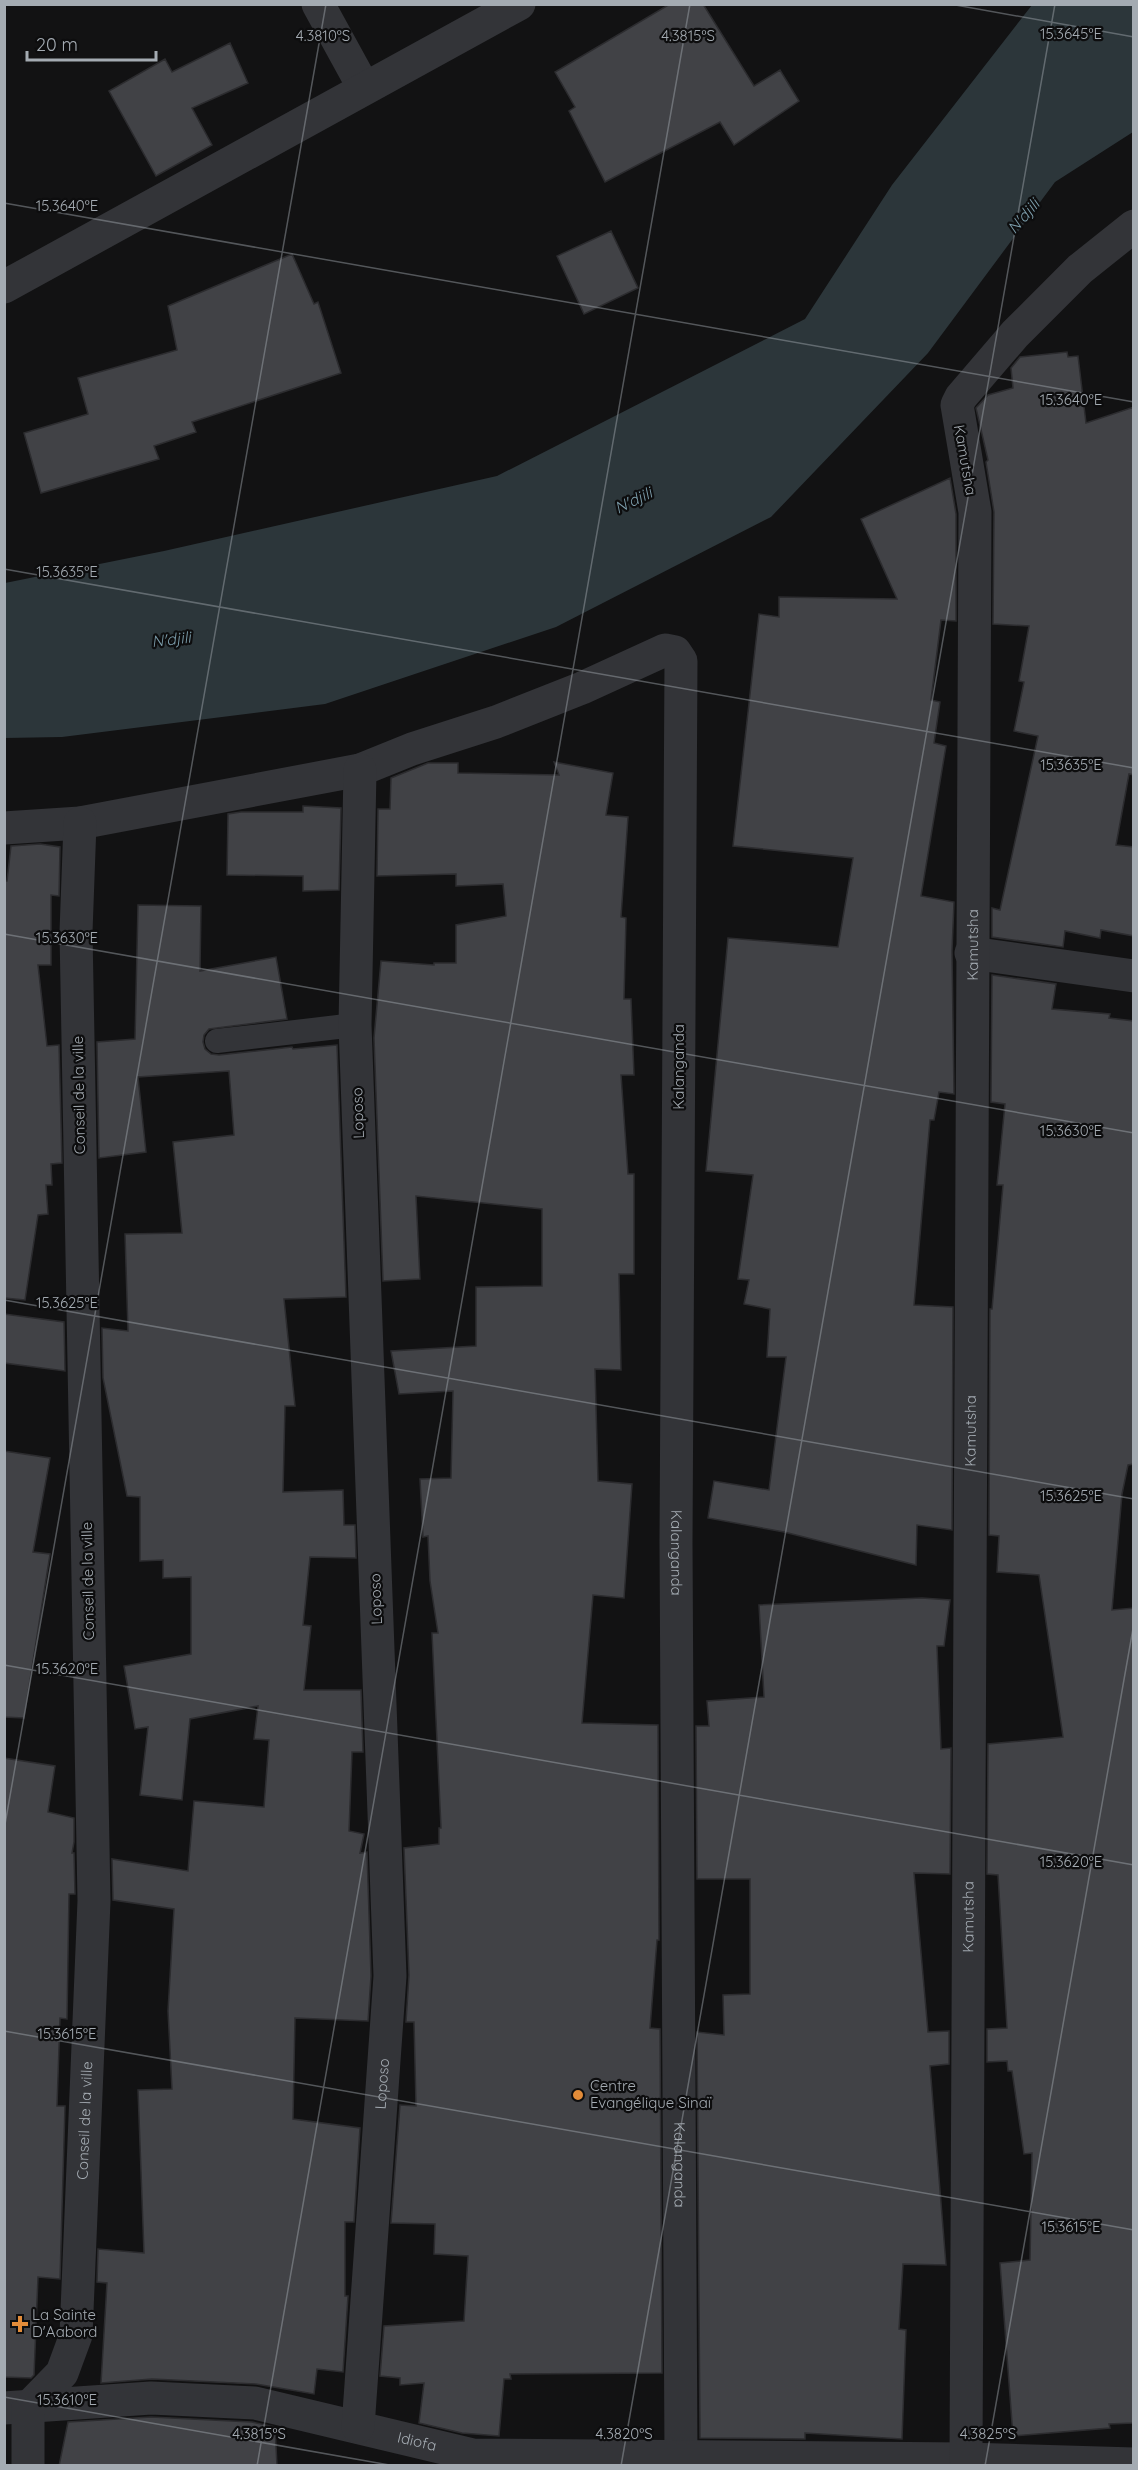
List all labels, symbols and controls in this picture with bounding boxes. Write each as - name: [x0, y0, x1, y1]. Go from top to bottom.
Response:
- scale bar: [27, 24, 156, 62]
- text: 15.3645°E: [1040, 24, 1102, 43]
- text: 4.3810°S: [296, 26, 350, 45]
- text: 4.3815°S: [661, 26, 715, 45]
- text: 20 m: [36, 33, 78, 56]
- water label: N'djili: [1003, 193, 1044, 237]
- text: 15.3640°E: [36, 196, 98, 215]
- text: 15.3640°E: [1040, 390, 1102, 409]
- street label: Kamutsha: [950, 423, 981, 497]
- water label: N'djili: [611, 482, 656, 518]
- text: 15.3635°E: [36, 562, 98, 581]
- water label: N'djili: [150, 626, 193, 651]
- text: 15.3635°E: [1040, 755, 1102, 774]
- street label: Kamutsha: [963, 909, 982, 981]
- text: 15.3630°E: [36, 928, 98, 947]
- street label: Kalanganda: [669, 1024, 688, 1110]
- street label: Conseil de la ville: [68, 1036, 89, 1154]
- street label: Loposo: [347, 1087, 368, 1139]
- text: 15.3630°E: [1040, 1121, 1102, 1140]
- text: 15.3625°E: [36, 1293, 98, 1312]
- street label: Kamutsha: [961, 1395, 980, 1467]
- text: 15.3625°E: [1040, 1486, 1102, 1505]
- street label: Kalanganda: [667, 1510, 686, 1596]
- street label: Conseil de la ville: [77, 1522, 98, 1640]
- street label: Loposo: [365, 1573, 386, 1625]
- text: 15.3620°E: [36, 1659, 98, 1678]
- text: 15.3620°E: [1040, 1852, 1102, 1871]
- street label: Kamutsha: [958, 1881, 978, 1953]
- text: 15.3615°E: [37, 2024, 97, 2043]
- street label: Loposo: [371, 2058, 393, 2110]
- street label: Conseil de la ville: [72, 2061, 96, 2180]
- place label: Centre Evangélique Sinaï: [590, 2076, 712, 2112]
- marker: Centre Evangélique Sinaï: [571, 2088, 585, 2102]
- street label: Kalanganda: [670, 2122, 690, 2208]
- text: 15.3615°E: [1041, 2217, 1101, 2236]
- place label: La Sainte D'Aabord: [32, 2305, 97, 2341]
- marker: La Sainte D'Aabord: [13, 2317, 27, 2331]
- text: 15.3610°E: [37, 2390, 97, 2409]
- text: 4.3815°S: [232, 2424, 286, 2443]
- text: 4.3820°S: [595, 2424, 653, 2443]
- text: 4.3825°S: [960, 2424, 1016, 2443]
- street label: Idiofa: [396, 2427, 439, 2455]

